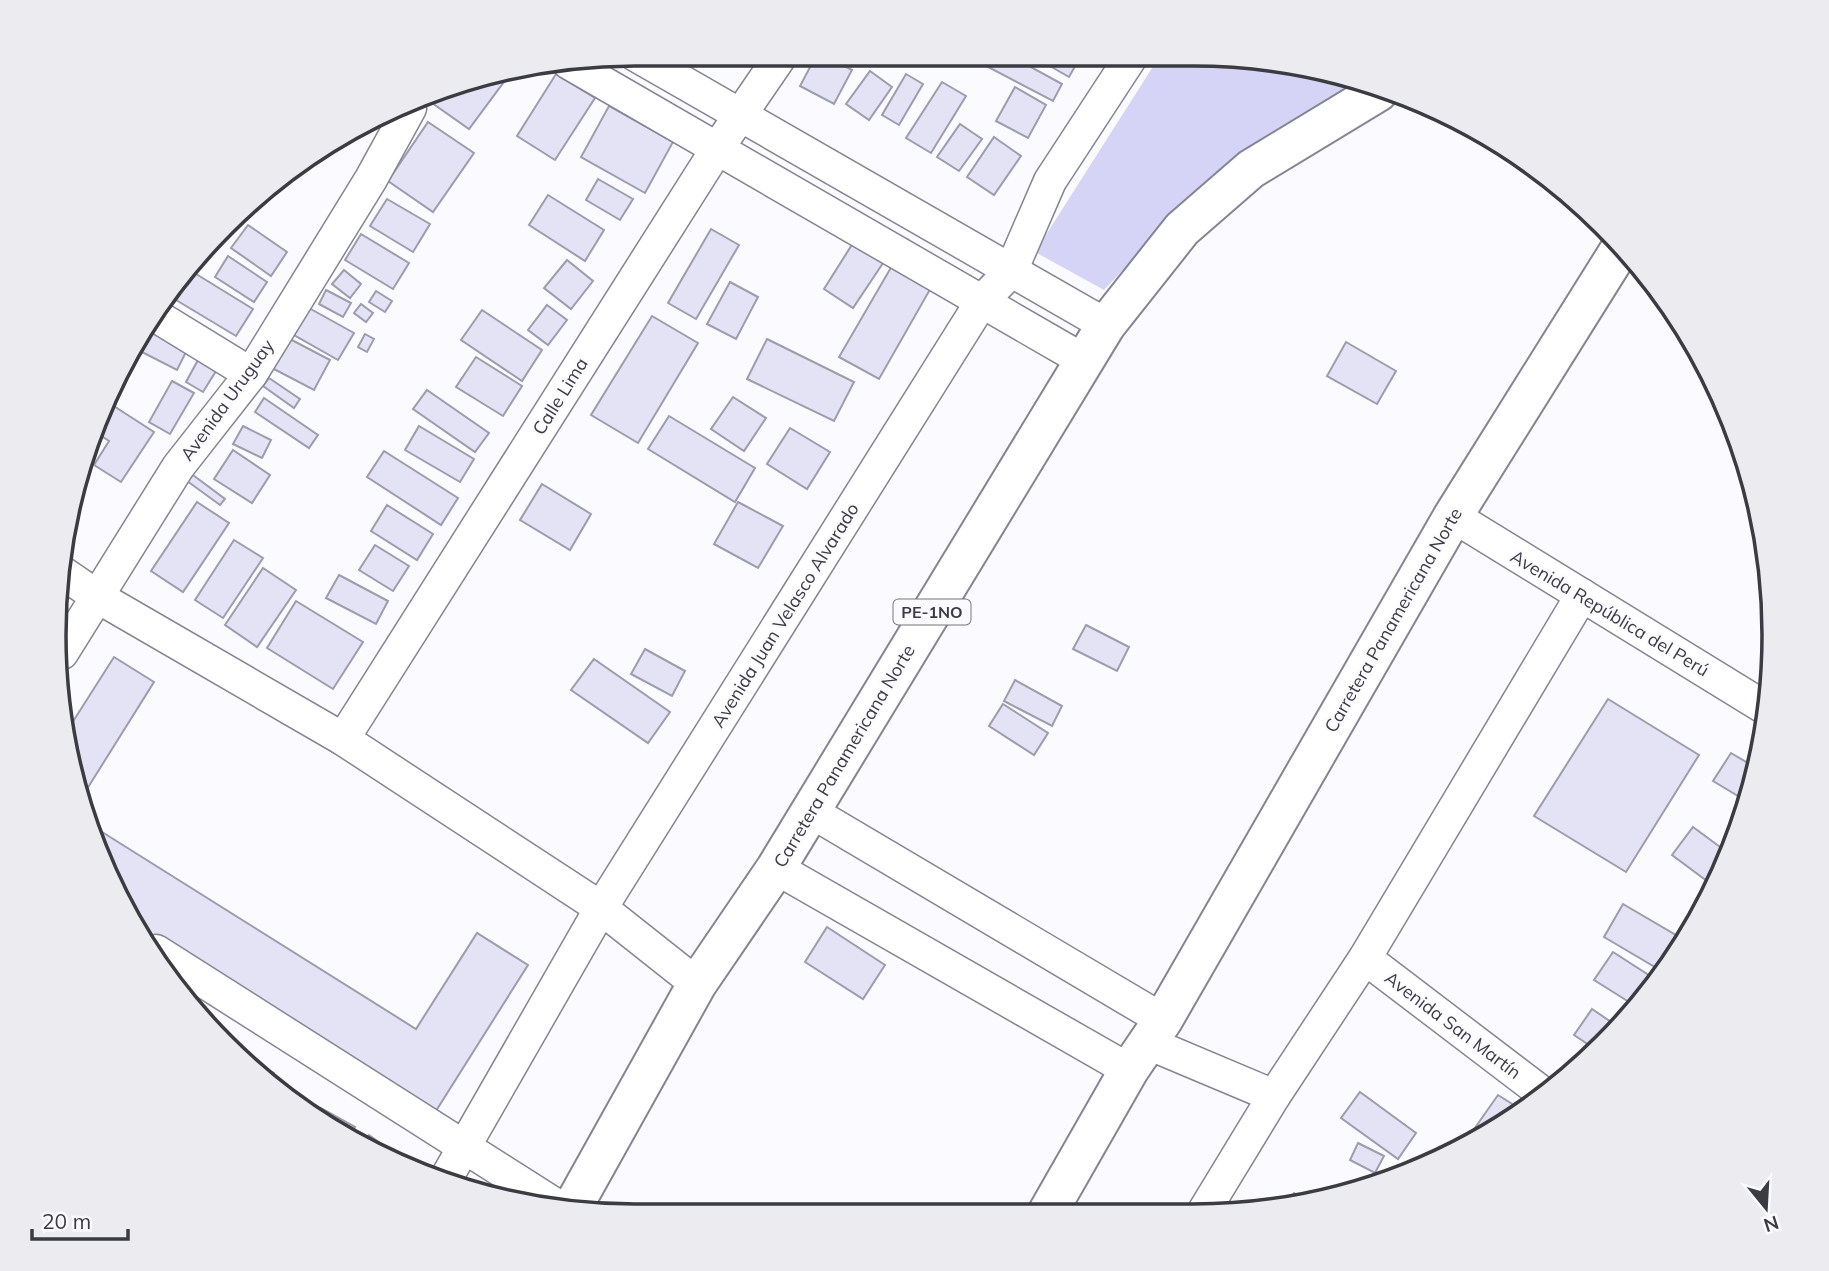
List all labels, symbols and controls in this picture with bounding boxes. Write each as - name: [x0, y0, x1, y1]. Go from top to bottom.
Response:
- street label: Avenida Uruguay: [175, 334, 279, 465]
- street label: Calle Lima: [527, 353, 593, 439]
- street label: Avenida Juan Velasco Alvarado: [706, 498, 864, 732]
- street label: Carretera Panamericana Norte: [1319, 504, 1467, 736]
- street label: Avenida República del Perú: [1507, 545, 1713, 681]
- road number: PE-1NO: [894, 600, 970, 624]
- street label: Carretera Panamericana Norte: [768, 640, 920, 872]
- street label: Avenida San Martín: [1380, 966, 1526, 1084]
- north arrow: [1731, 1173, 1801, 1243]
- scale bar: [32, 1198, 128, 1242]
- text: 20 m: [42, 1208, 91, 1234]
- text: N: [1761, 1211, 1782, 1238]

